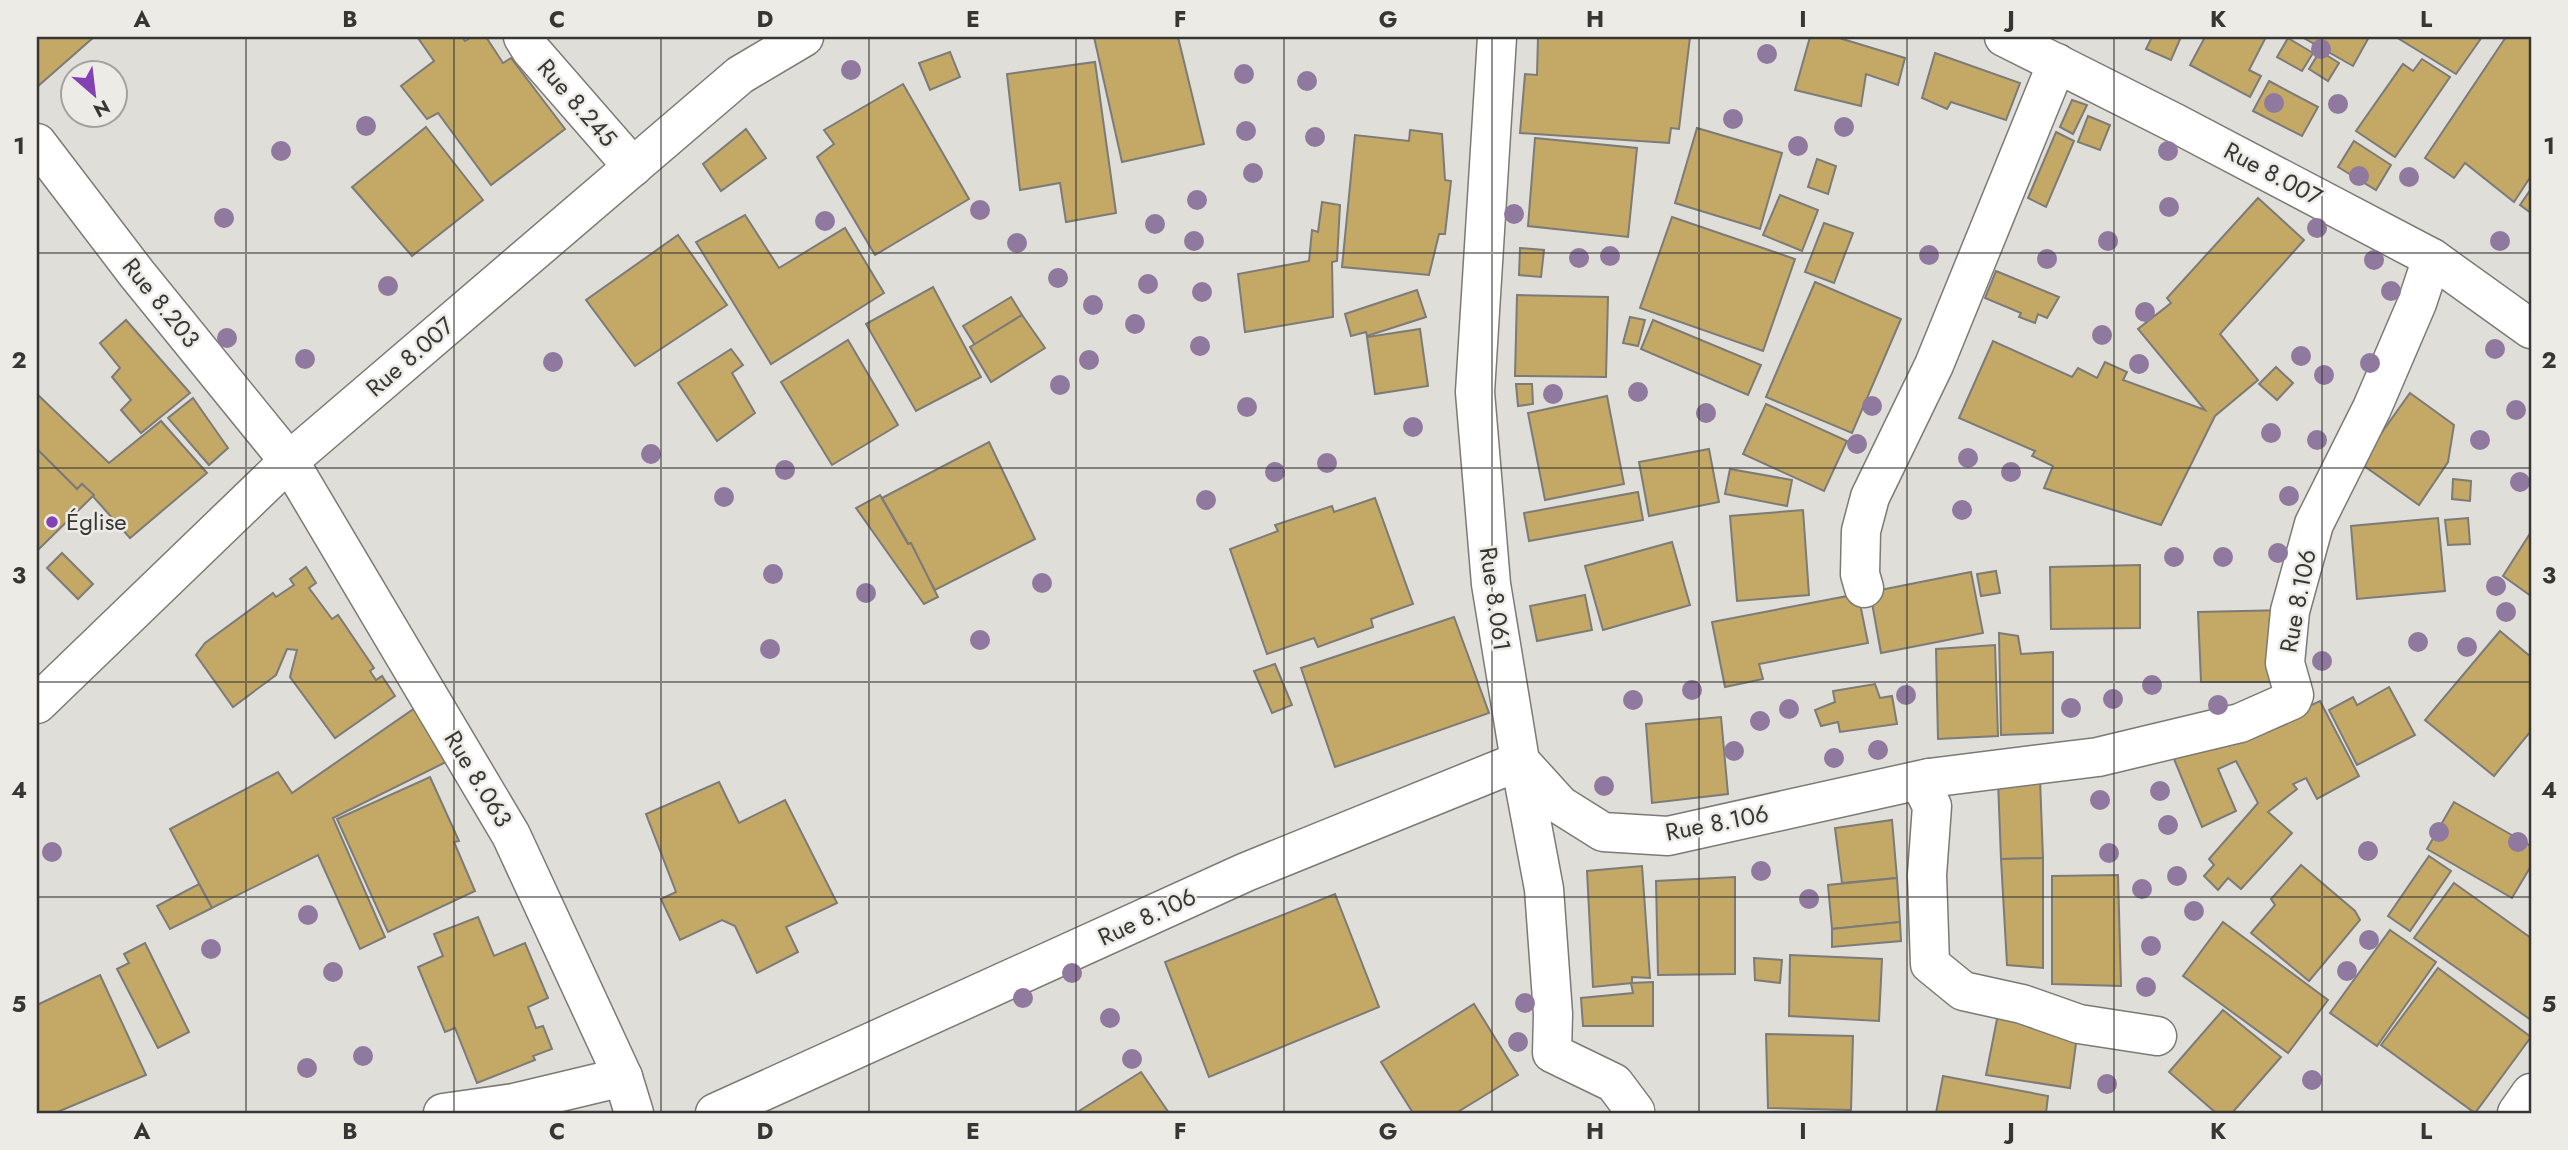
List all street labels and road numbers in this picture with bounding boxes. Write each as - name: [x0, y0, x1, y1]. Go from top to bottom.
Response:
- street label: Rue 8.245: [529, 51, 626, 154]
- street label: Rue 8.007: [2218, 133, 2329, 214]
- street label: Rue 8.203: [114, 250, 209, 355]
- street label: Rue 8.007: [358, 308, 462, 405]
- street label: Rue 8.061: [1471, 545, 1520, 653]
- street label: Rue 8.106: [2270, 546, 2325, 656]
- street label: Rue 8.063: [436, 724, 521, 834]
- street label: Rue 8.106: [1662, 795, 1772, 850]
- street label: Rue 8.106: [1092, 879, 1202, 955]

